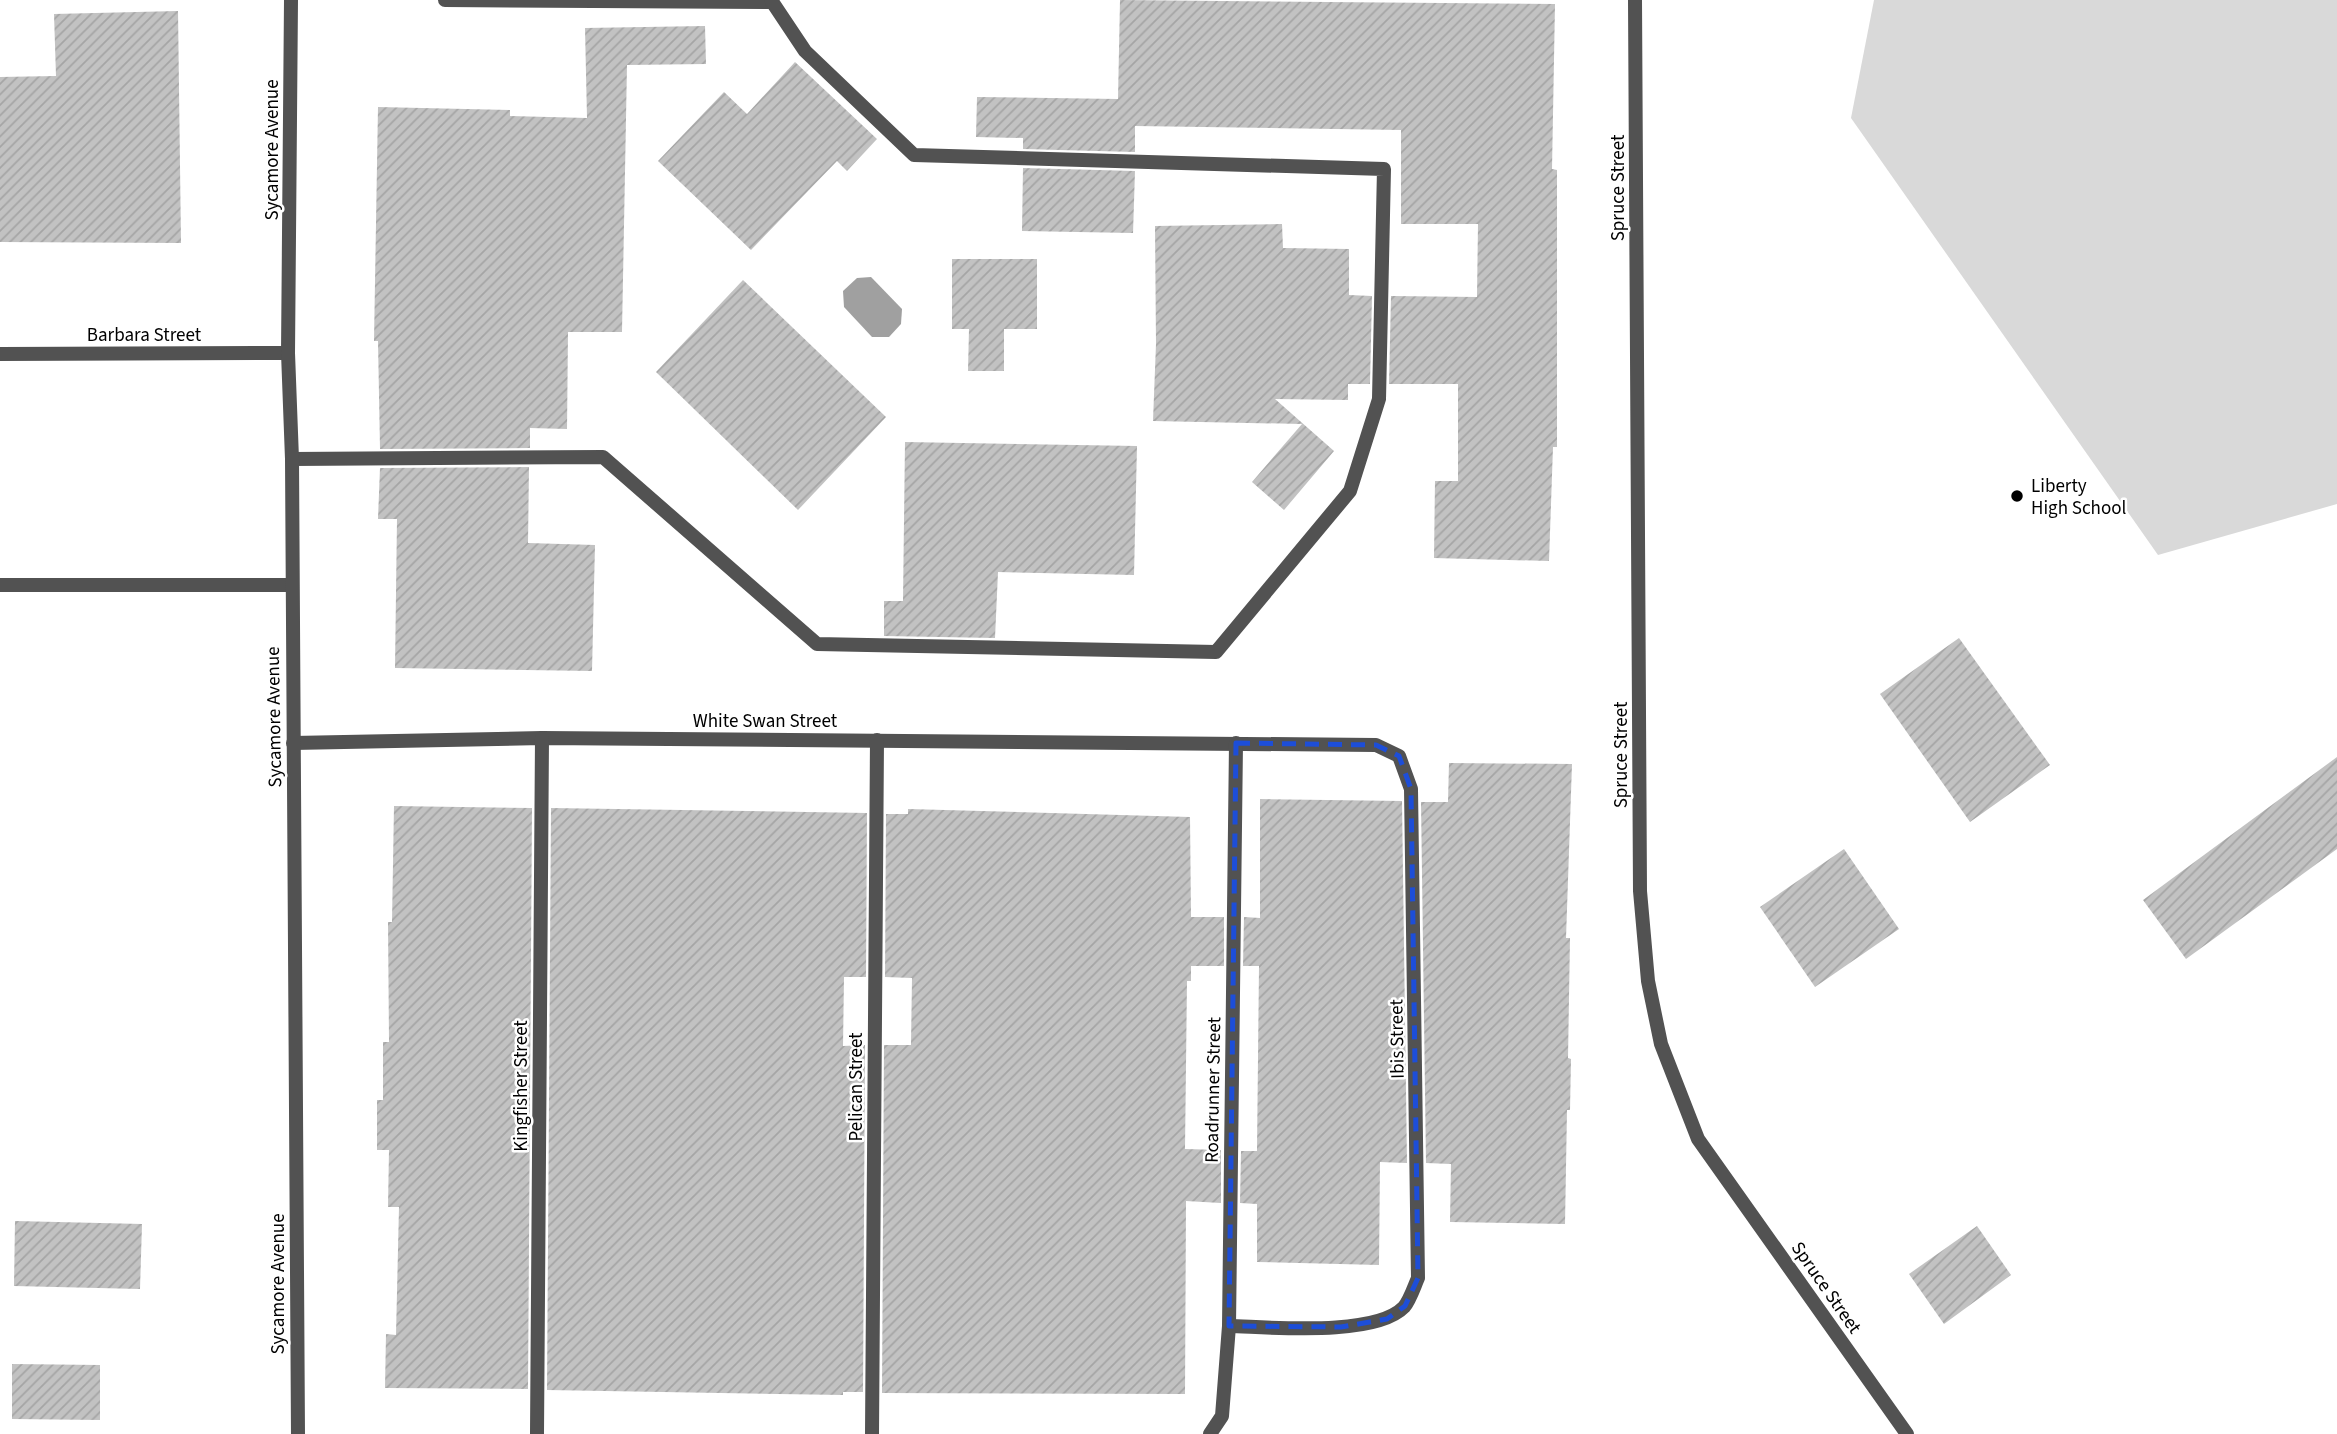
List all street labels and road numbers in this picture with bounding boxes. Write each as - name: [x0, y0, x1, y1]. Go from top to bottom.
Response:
- street label: Sycamore Avenue: [259, 79, 286, 221]
- street label: Spruce Street: [1605, 134, 1632, 241]
- street label: Barbara Street: [87, 322, 202, 349]
- street label: Sycamore Avenue: [260, 646, 289, 788]
- street label: Spruce Street: [1608, 701, 1635, 808]
- street label: White Swan Street: [693, 708, 838, 735]
- street label: Ibis Street: [1383, 998, 1412, 1079]
- street label: Roadrunner Street: [1199, 1016, 1228, 1163]
- street label: Kingfisher Street: [508, 1020, 535, 1152]
- street label: Pelican Street: [843, 1032, 870, 1142]
- street label: Sycamore Avenue: [265, 1213, 292, 1355]
- street label: Spruce Street: [1784, 1236, 1868, 1340]

